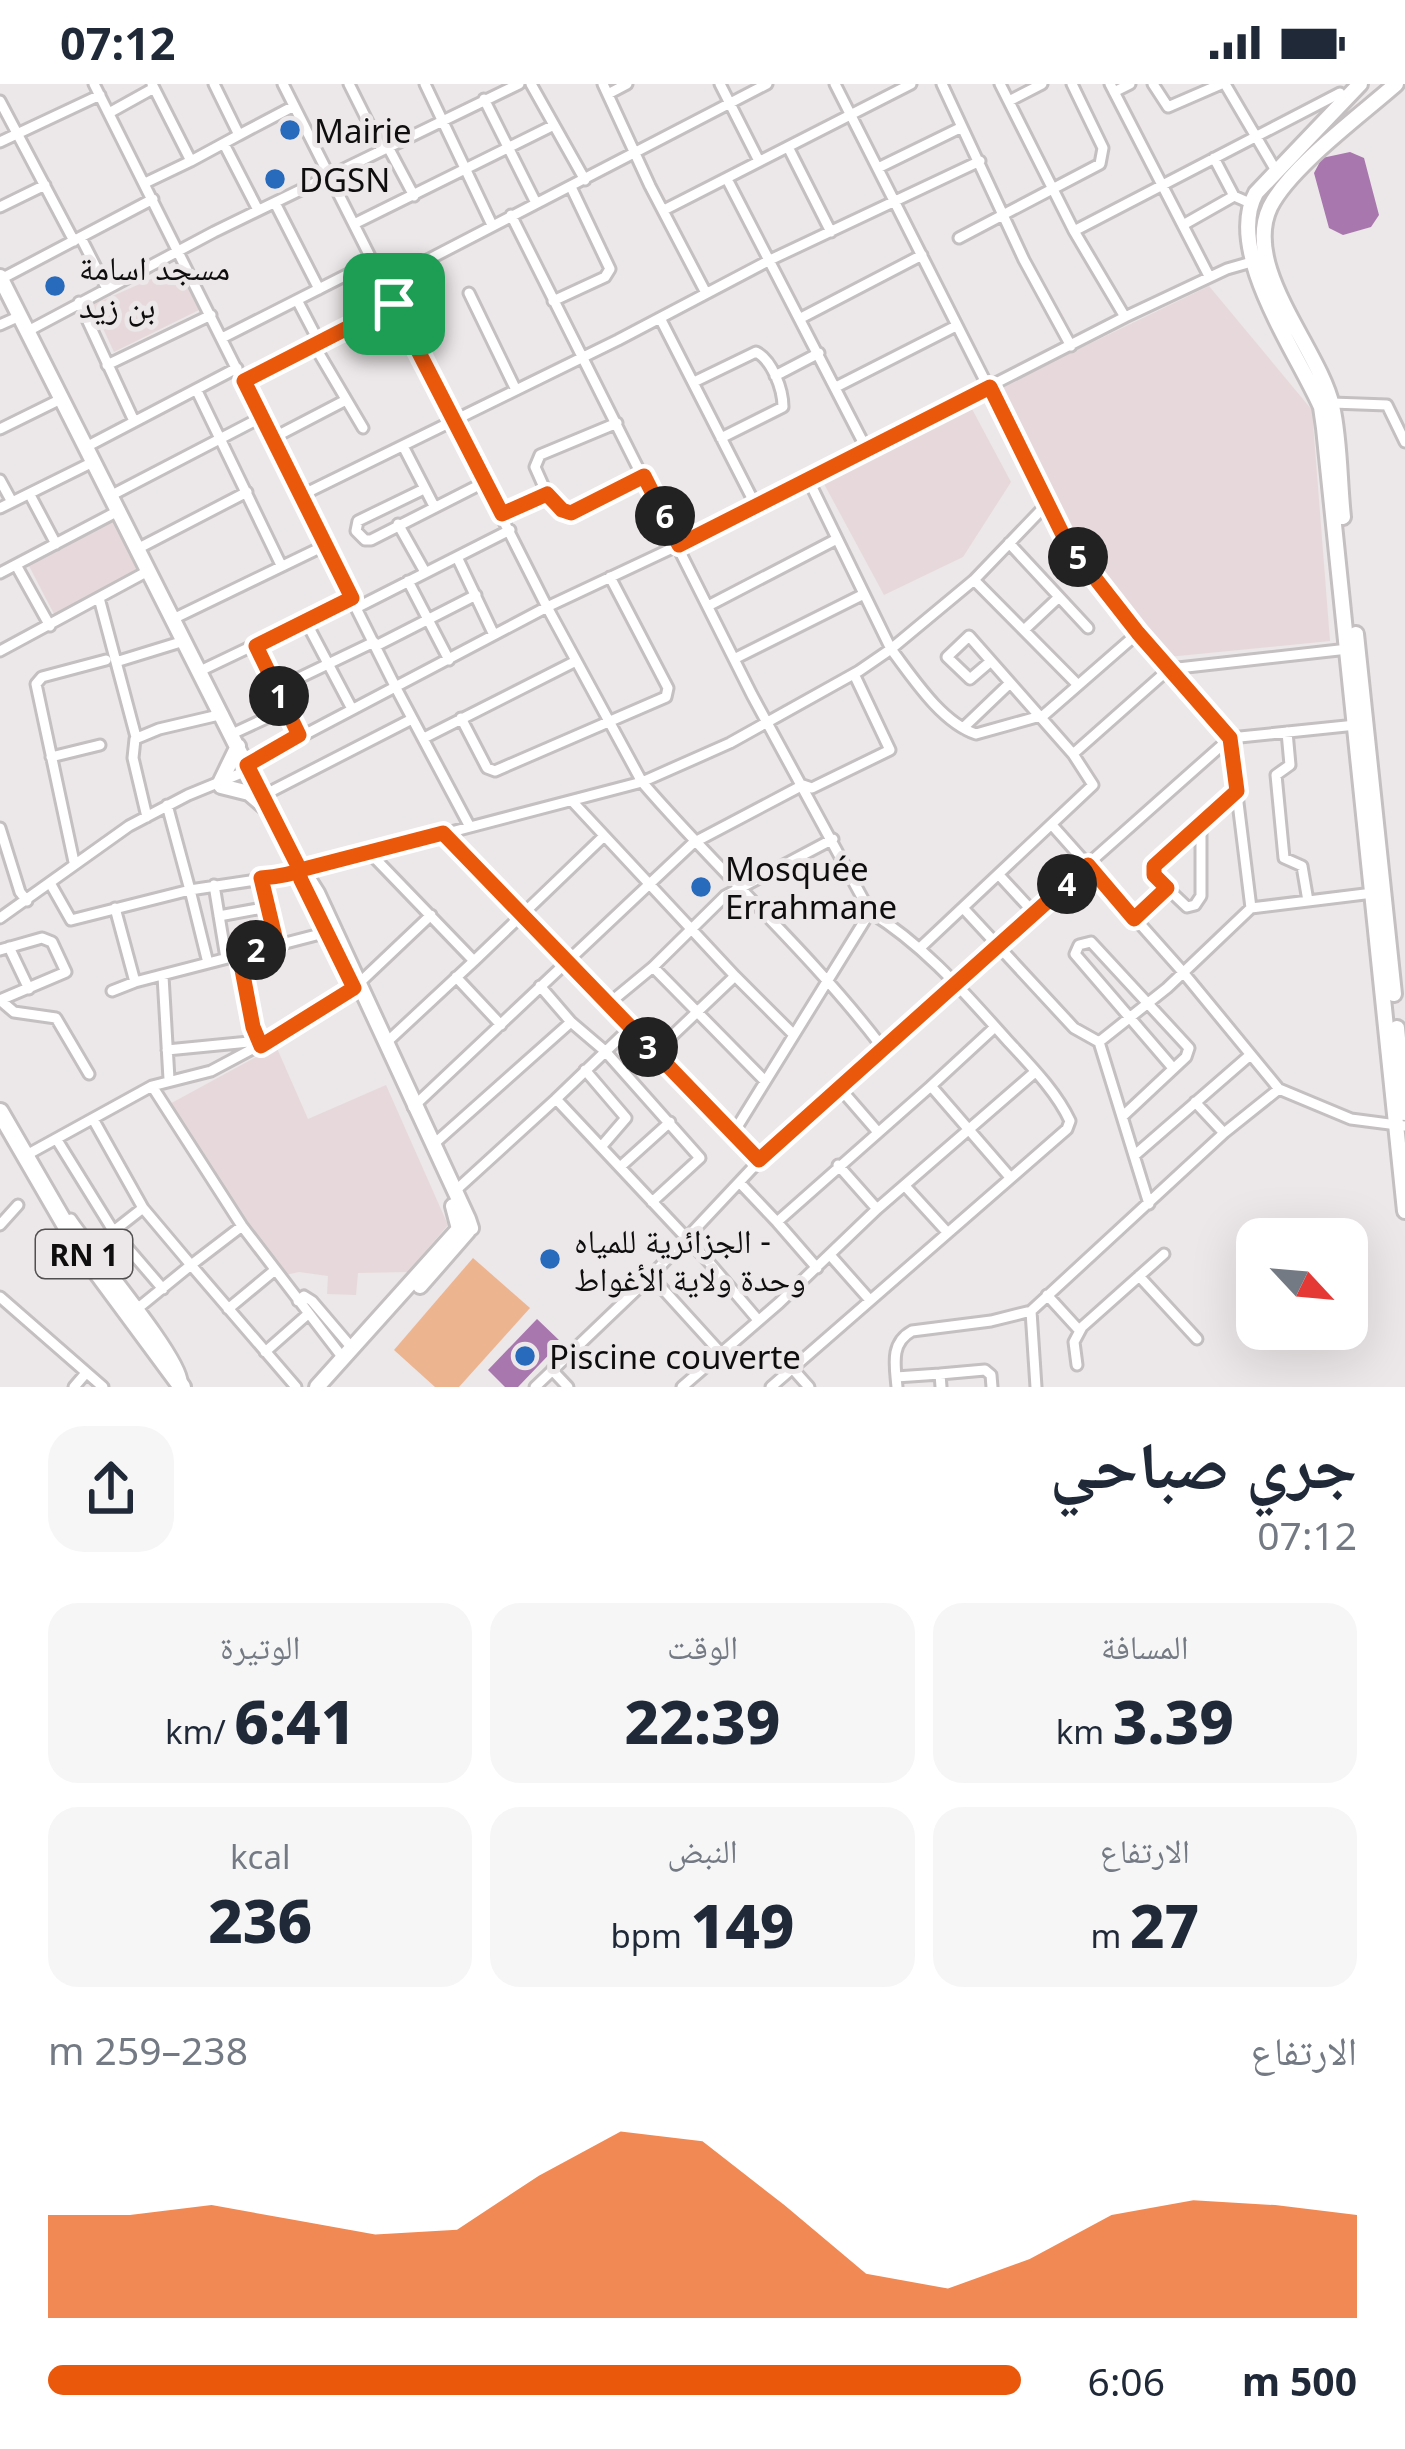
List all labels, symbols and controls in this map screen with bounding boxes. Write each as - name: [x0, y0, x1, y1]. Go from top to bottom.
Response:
- text: 07:12: [60, 12, 176, 73]
- place label: Mairie: [314, 108, 412, 153]
- marker: Mairie: [277, 117, 303, 143]
- place label: DGSN: [299, 157, 390, 202]
- marker: DGSN: [262, 166, 288, 192]
- place label: مسجد اسامة بن زيد: [79, 245, 230, 328]
- pin: [343, 253, 445, 355]
- icon: arrive: [361, 271, 427, 337]
- marker: مسجد اسامة بن زيد: [42, 273, 68, 299]
- pin: 6: [635, 486, 695, 546]
- text: 6: [656, 493, 674, 538]
- pin: 5: [1048, 527, 1108, 587]
- text: 5: [1069, 534, 1087, 579]
- pin: 1: [249, 666, 309, 726]
- text: 1: [270, 673, 288, 718]
- place label: Mosquée Errahmane: [725, 846, 897, 929]
- pin: 4: [1037, 854, 1097, 914]
- text: 4: [1058, 861, 1076, 906]
- marker: Mosquée Errahmane: [688, 874, 714, 900]
- pin: 2: [226, 920, 286, 980]
- text: 2: [247, 927, 265, 972]
- pin: 3: [618, 1017, 678, 1077]
- text: 3: [639, 1024, 657, 1069]
- place label: الجزائرية للمياه - وحدة ولاية الأغواط: [574, 1218, 806, 1301]
- north arrow: [1236, 1218, 1368, 1350]
- map controls: [1236, 1218, 1368, 1350]
- road number: RN 1: [36, 1230, 132, 1278]
- marker: الجزائرية للمياه - وحدة ولاية الأغواط: [537, 1246, 563, 1272]
- place label: Piscine couverte: [549, 1334, 801, 1379]
- marker: Piscine couverte: [512, 1343, 538, 1369]
- text: جري صباحي: [1050, 1418, 1357, 1508]
- button: share: [48, 1426, 174, 1552]
- text: 07:12: [1257, 1508, 1357, 1561]
- text: الوتيرة: [220, 1624, 300, 1669]
- text: الوقت: [667, 1624, 738, 1669]
- text: المسافة: [1101, 1624, 1189, 1669]
- text: 6:41: [234, 1680, 355, 1762]
- text: 22:39: [625, 1680, 780, 1762]
- text: 3.39: [1113, 1680, 1234, 1762]
- text: /km: [165, 1709, 234, 1754]
- text: km: [1056, 1709, 1113, 1754]
- text: النبض: [667, 1828, 738, 1873]
- text: الارتفاع: [1100, 1828, 1190, 1873]
- text: kcal: [230, 1834, 290, 1879]
- text: 236: [208, 1879, 312, 1961]
- text: 149: [691, 1884, 795, 1966]
- text: 27: [1130, 1884, 1199, 1966]
- text: bpm: [610, 1913, 691, 1958]
- text: m: [1090, 1913, 1130, 1958]
- text: 238–259 m: [48, 2023, 248, 2076]
- text: الارتفاع: [1251, 2023, 1357, 2076]
- text: 6:06: [1088, 2354, 1165, 2407]
- text: 500 m: [1242, 2354, 1357, 2407]

